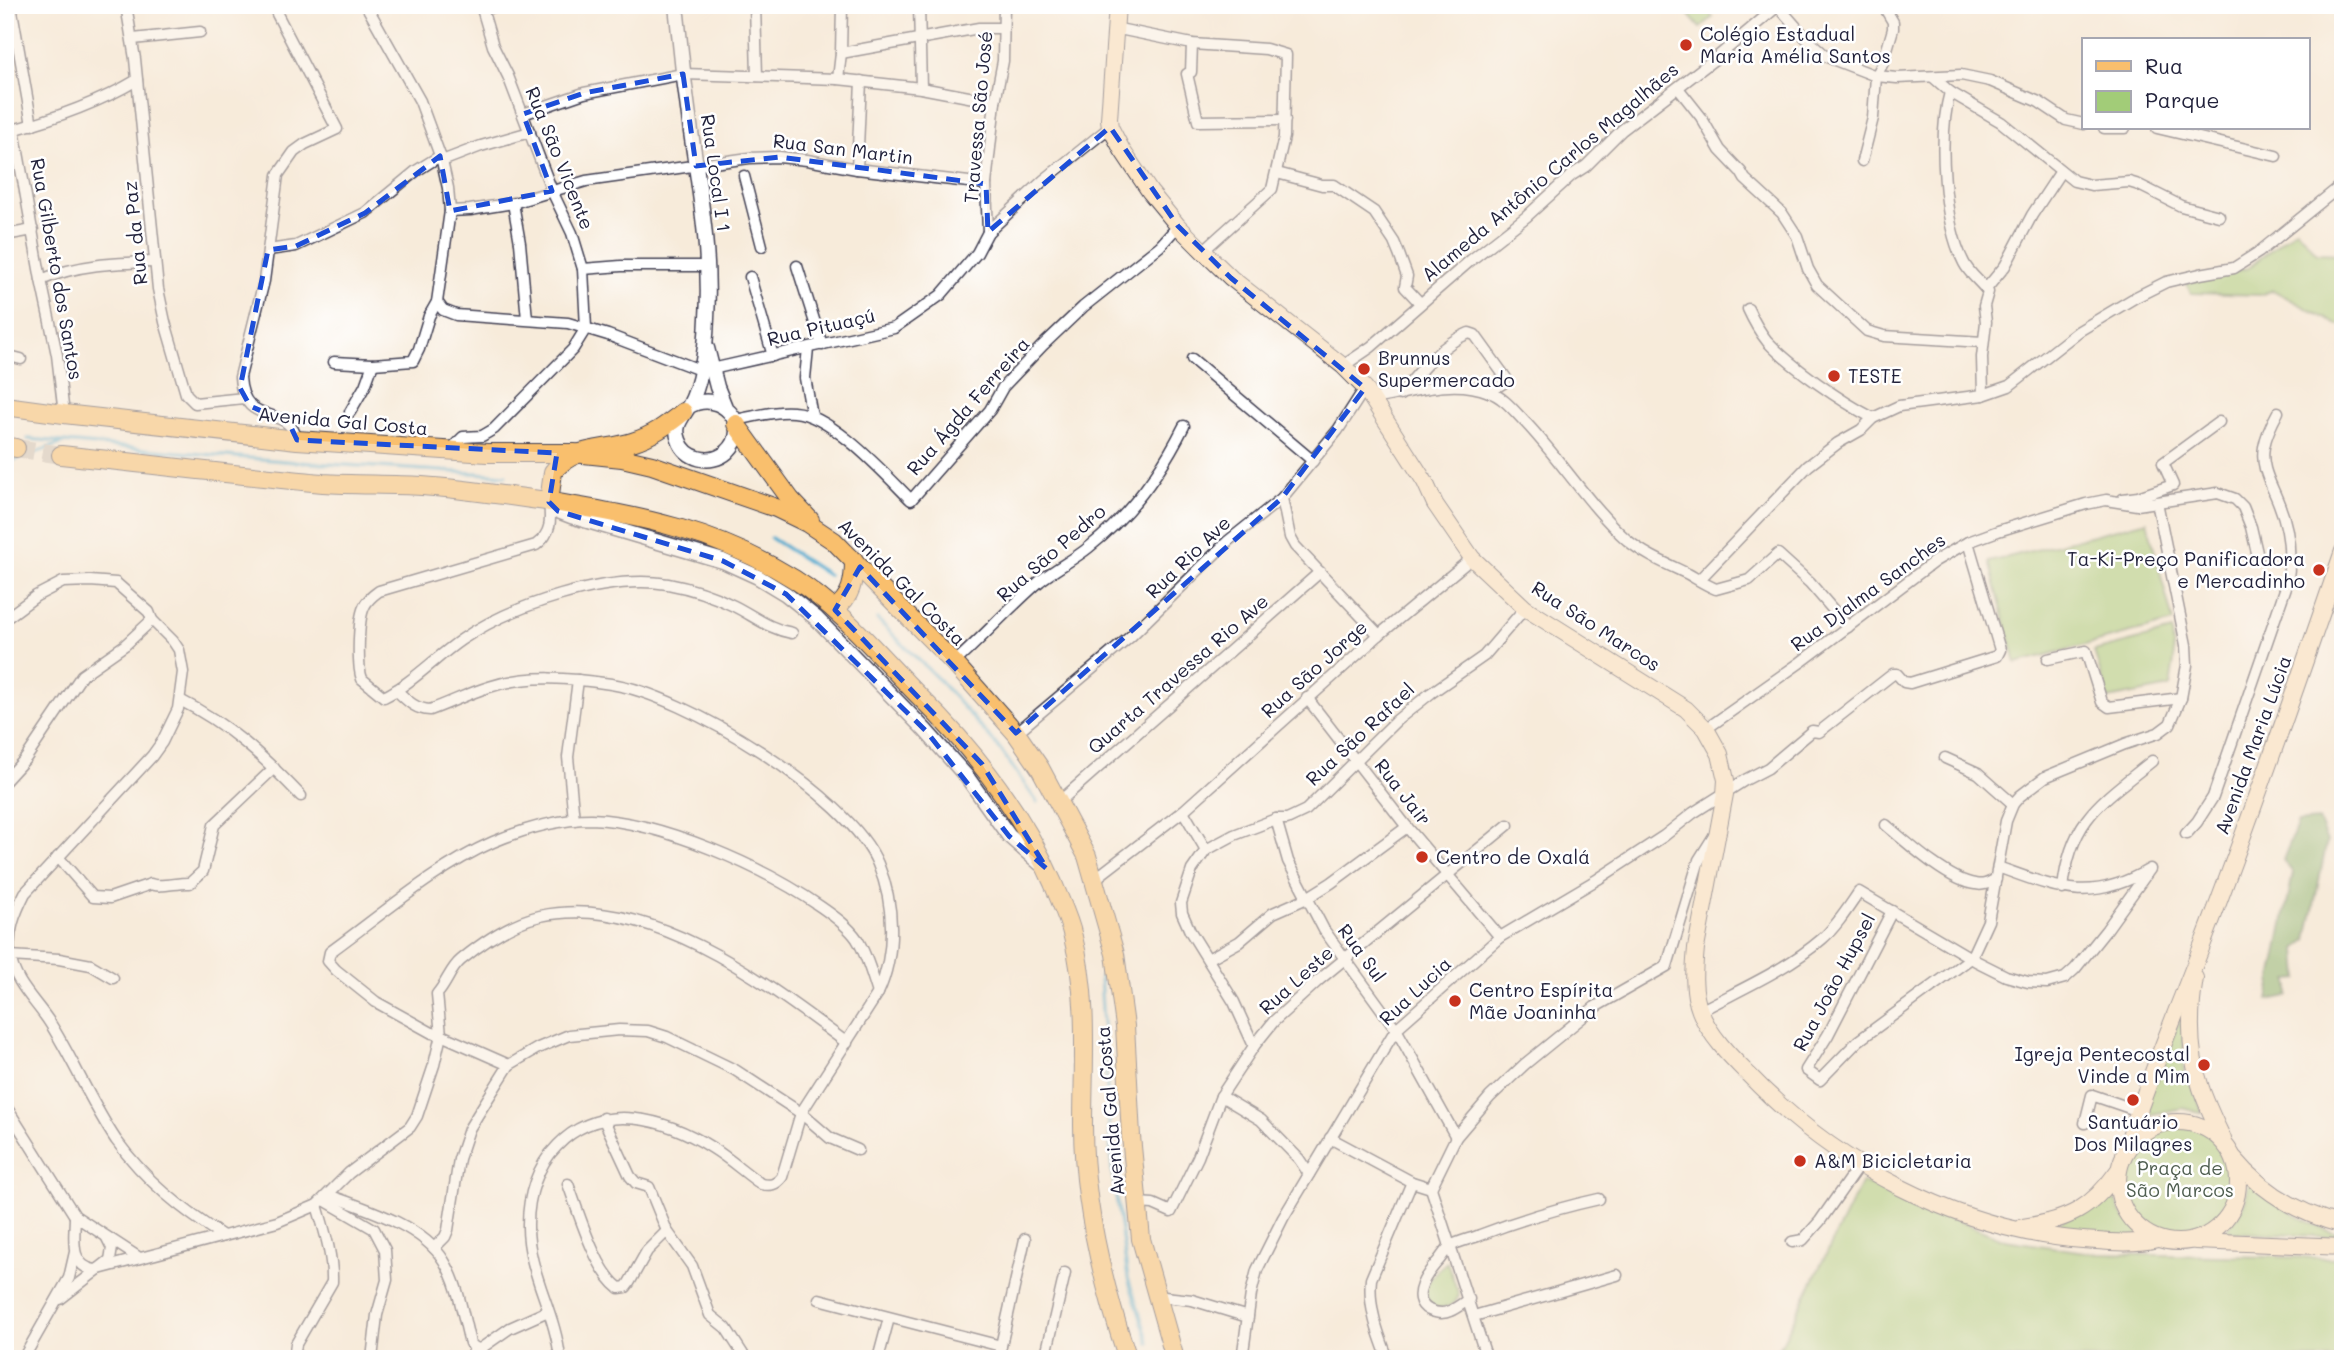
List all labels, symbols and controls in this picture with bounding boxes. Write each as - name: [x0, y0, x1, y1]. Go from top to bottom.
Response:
- place label: Colégio Estadual Maria Amélia Santos: [1700, 21, 1891, 68]
- street label: Travessa São José: [958, 30, 997, 204]
- marker: Colégio Estadual Maria Amélia Santos: [1678, 37, 1694, 53]
- legend: [2082, 38, 2310, 130]
- text: Rua: [2145, 52, 2183, 79]
- street label: Alameda Antônio Carlos Magalhães: [1416, 57, 1683, 287]
- street label: Rua São Vicente: [520, 83, 601, 233]
- text: Parque: [2145, 86, 2219, 113]
- street label: Rua Local I 1: [696, 113, 737, 233]
- street label: Rua San Martin: [772, 128, 914, 169]
- street label: Rua Gilberto dos Santos: [26, 156, 89, 382]
- street label: Rua da Paz: [117, 180, 152, 286]
- street label: Rua Pituaçú: [764, 302, 877, 351]
- street label: Rua Ágda Ferreira: [901, 331, 1034, 480]
- place label: Brunnus Supermercado: [1378, 345, 1515, 392]
- marker: Brunnus Supermercado: [1356, 361, 1372, 377]
- place label: TESTE: [1848, 363, 1902, 388]
- marker: TESTE: [1826, 368, 1842, 384]
- street label: Avenida Gal Costa: [257, 401, 429, 440]
- street label: Rua São Pedro: [991, 498, 1110, 607]
- street label: Rua Rio Ave: [1140, 510, 1236, 603]
- street label: Avenida Gal Costa: [833, 513, 971, 651]
- street label: Rua Djalma Sanches: [1785, 527, 1950, 656]
- place label: Ta-Ki-Preço Panificadora e Mercadinho: [2067, 546, 2305, 593]
- marker: Ta-Ki-Preço Panificadora e Mercadinho: [2311, 562, 2327, 578]
- street label: Rua São Marcos: [1527, 575, 1665, 677]
- street label: Quarta Travessa Rio Ave: [1082, 588, 1273, 759]
- street label: Rua São Jorge: [1255, 614, 1372, 723]
- street label: Avenida Maria Lúcia: [2208, 652, 2297, 838]
- street label: Rua São Rafael: [1300, 677, 1419, 791]
- street label: Rua Jair: [1369, 753, 1437, 830]
- place label: Centro de Oxalá: [1436, 844, 1590, 869]
- marker: Centro de Oxalá: [1414, 849, 1430, 865]
- street label: Rua João Hupsel: [1787, 908, 1880, 1055]
- street label: Rua Sul: [1333, 919, 1392, 987]
- street label: Rua Leste: [1253, 940, 1338, 1020]
- street label: Rua Lucia: [1373, 951, 1456, 1030]
- place label: Centro Espírita Mãe Joaninha: [1469, 977, 1613, 1024]
- marker: Centro Espírita Mãe Joaninha: [1447, 993, 1463, 1009]
- street label: Avenida Gal Costa: [1090, 1025, 1129, 1197]
- place label: Igreja Pentecostal Vinde a Mim: [2014, 1041, 2190, 1088]
- marker: Igreja Pentecostal Vinde a Mim: [2196, 1057, 2212, 1073]
- marker: Santuário Dos Milagres: [2125, 1092, 2141, 1108]
- place label: Santuário Dos Milagres: [2074, 1109, 2192, 1156]
- place label: A&M Bicicletaria: [1814, 1148, 1972, 1173]
- marker: A&M Bicicletaria: [1792, 1153, 1808, 1169]
- park label: Praça de São Marcos: [2126, 1155, 2234, 1202]

